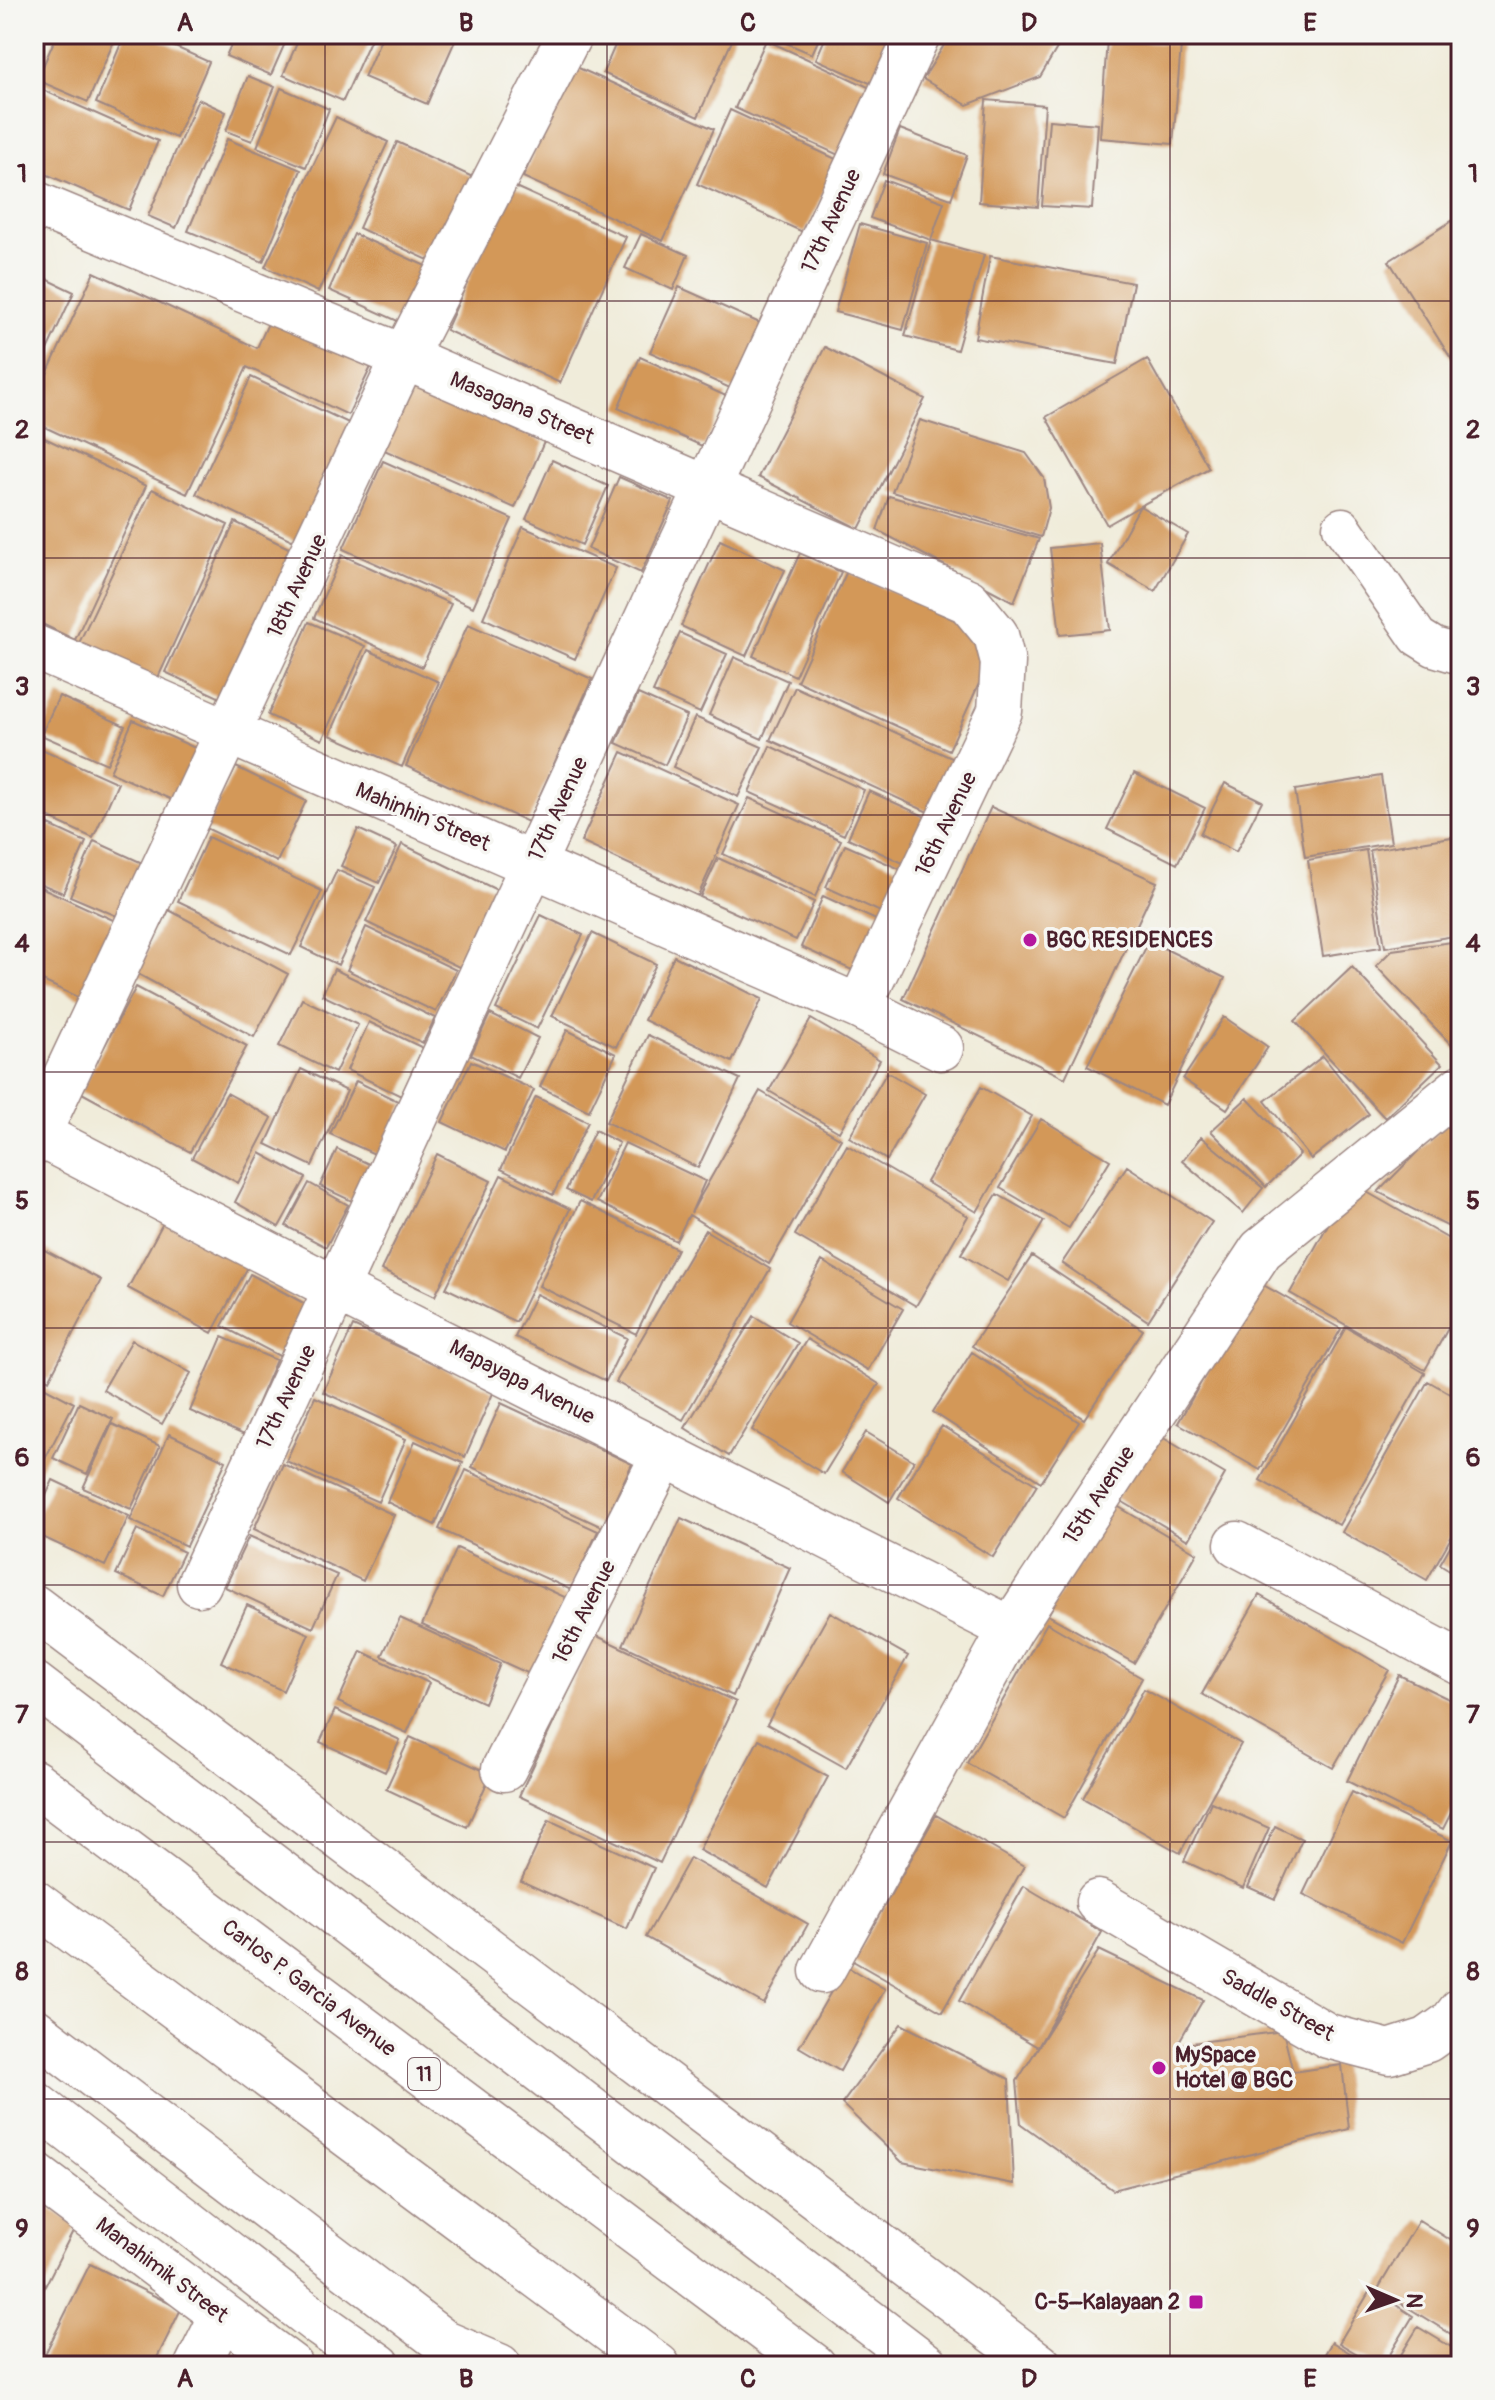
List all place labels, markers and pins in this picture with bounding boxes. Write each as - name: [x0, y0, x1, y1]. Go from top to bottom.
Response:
- place label: BGC RESIDENCES: [1046, 926, 1213, 954]
- marker: BGC RESIDENCES: [1021, 931, 1039, 949]
- place label: MySpace Hotel @ BGC: [1175, 2041, 1294, 2094]
- marker: MySpace Hotel @ BGC: [1150, 2059, 1168, 2077]
- place label: C-5–Kalayaan 2: [1034, 2288, 1180, 2316]
- marker: C-5–Kalayaan 2: [1187, 2293, 1205, 2311]

